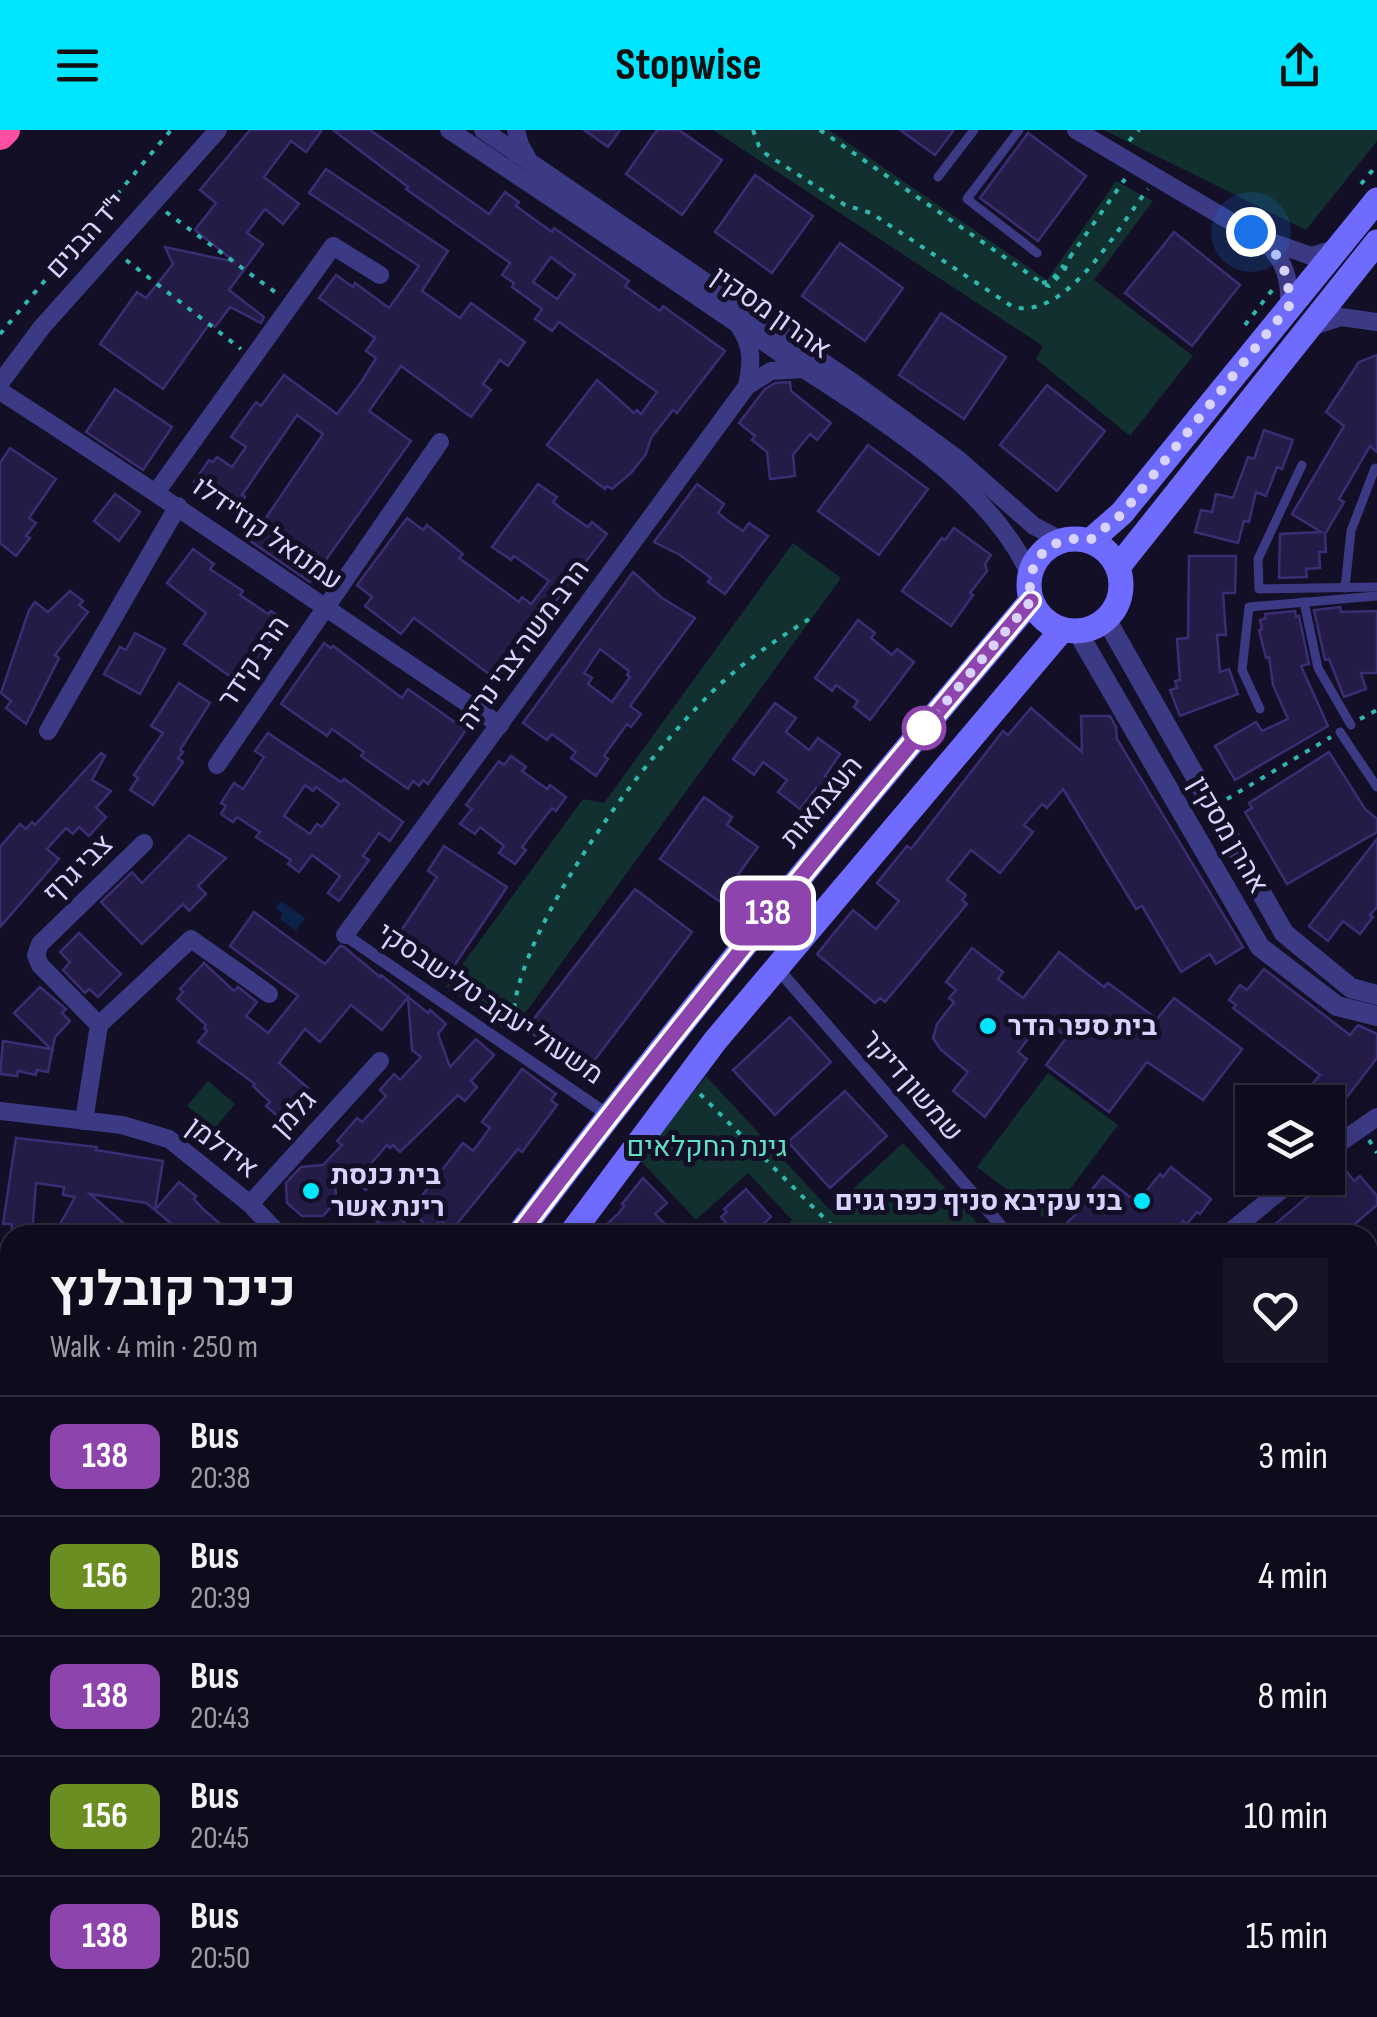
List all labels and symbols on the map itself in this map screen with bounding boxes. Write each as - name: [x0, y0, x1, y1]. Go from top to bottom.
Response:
- street label: י"ד הבנים: [39, 187, 133, 285]
- your location: [1226, 207, 1276, 257]
- street label: אהרון מסקין: [705, 260, 837, 366]
- street label: עמנואל קוז'ידלו: [186, 470, 348, 598]
- street label: הרב משה צבי נריה: [451, 554, 597, 736]
- street label: הרב קידר: [211, 610, 297, 714]
- unlabelled marker: [903, 707, 945, 749]
- street label: העצמאות: [774, 749, 870, 855]
- street label: אהרן מסקין: [1181, 770, 1275, 900]
- street label: צבי גרף: [36, 828, 120, 910]
- line badge: 138: [710, 880, 826, 946]
- street label: משעול יעקב טלישבסקי: [371, 916, 609, 1092]
- place label: בית ספר הדר: [1008, 1010, 1157, 1043]
- marker: בית ספר הדר: [977, 1015, 999, 1037]
- street label: שמשון דיקר: [855, 1023, 969, 1149]
- street label: גלמן: [265, 1084, 323, 1144]
- street label: אידלמן: [180, 1110, 264, 1186]
- park label: גינת החקלאים: [627, 1131, 787, 1164]
- place label: בית כנסת רינת אשר: [331, 1159, 445, 1224]
- marker: בית כנסת רינת אשר: [300, 1180, 322, 1202]
- place label: בני עקיבא סניף כפר גנים: [834, 1185, 1122, 1218]
- marker: בני עקיבא סניף כפר גנים: [1131, 1190, 1153, 1212]

